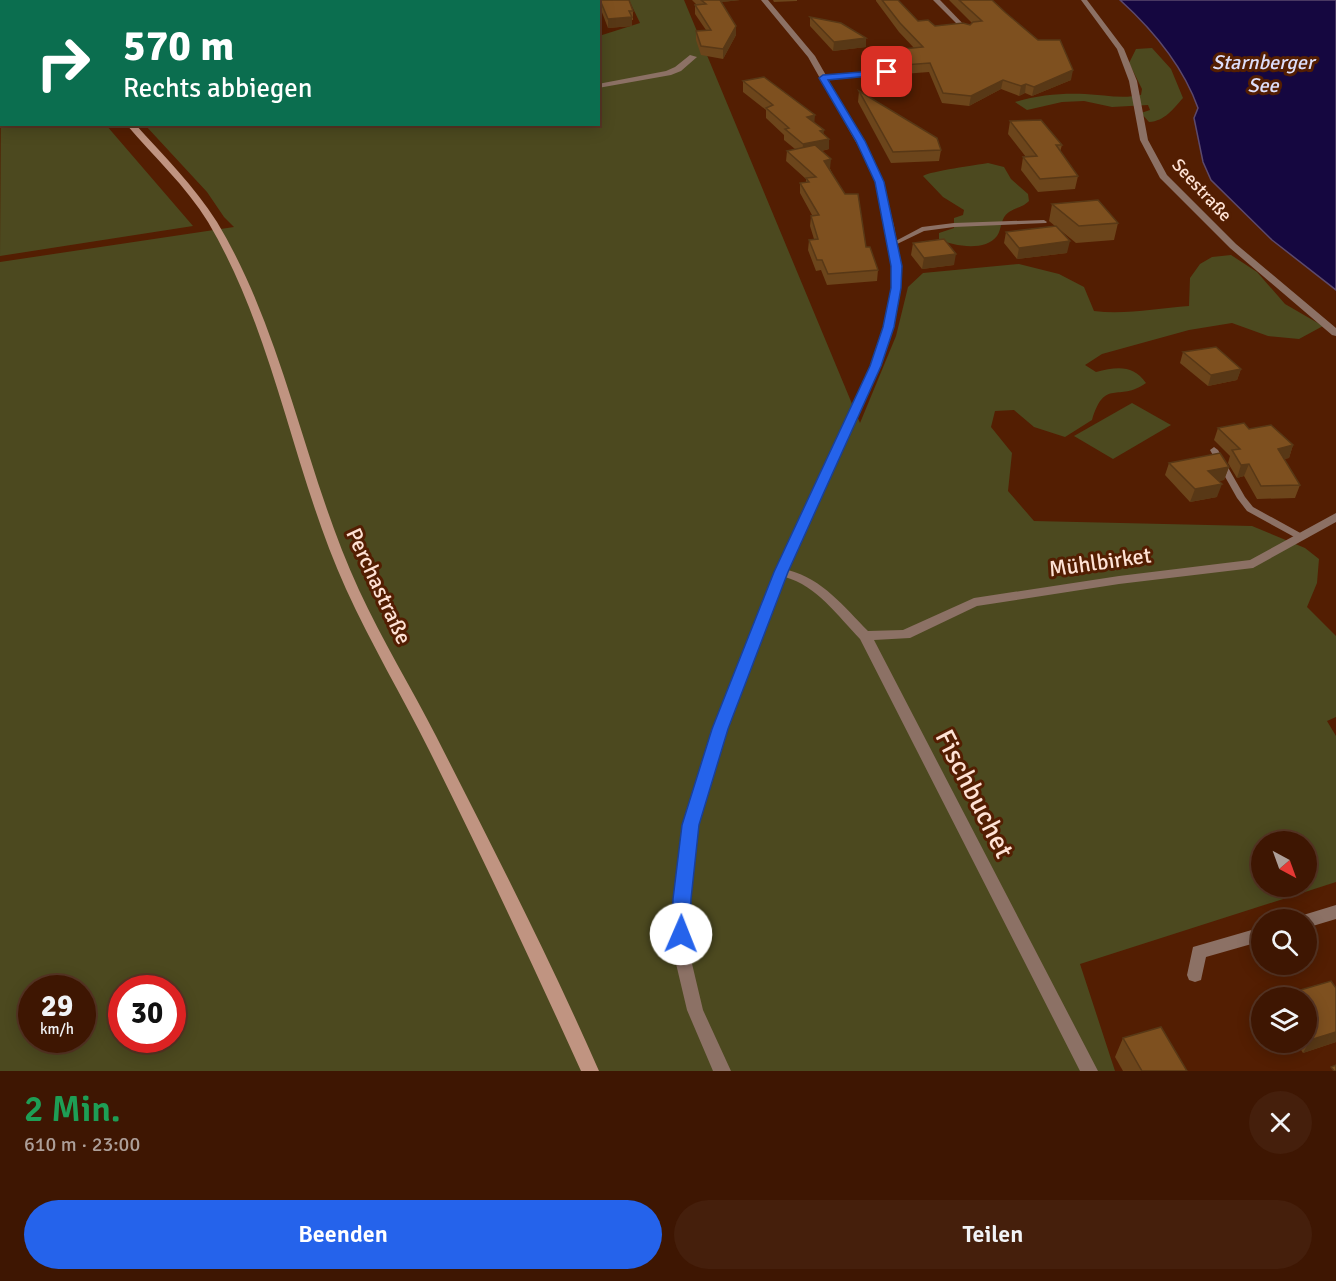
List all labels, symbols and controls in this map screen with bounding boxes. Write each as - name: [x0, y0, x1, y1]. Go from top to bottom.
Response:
- text: 570 m: [123, 21, 234, 72]
- icon: right: [24, 24, 102, 102]
- pin: [861, 46, 912, 97]
- water label: Starnberger See: [1212, 50, 1317, 98]
- icon: arrive: [870, 55, 903, 88]
- text: Rechts abbiegen: [123, 72, 313, 105]
- street label: Seestraße: [1167, 154, 1237, 226]
- street label: Perchastraße: [340, 524, 418, 648]
- street label: Mühlbirket: [1047, 541, 1153, 583]
- street label: Fischbuchet: [928, 724, 1020, 864]
- north arrow: [1251, 831, 1317, 897]
- map controls: [1251, 831, 1317, 1053]
- position arrow: [649, 902, 713, 966]
- button: search: [1251, 909, 1317, 975]
- speed limit sign: 30: [108, 975, 186, 1053]
- button: layers: [1251, 987, 1317, 1053]
- text: 29: [41, 988, 73, 1025]
- text: km/h: [40, 1020, 74, 1038]
- text: 2 Min.: [24, 1087, 121, 1132]
- button: close: [1249, 1091, 1312, 1154]
- text: 610 m · 23:00: [24, 1132, 140, 1157]
- button: Beenden: [24, 1200, 662, 1269]
- button: Teilen: [674, 1200, 1312, 1269]

